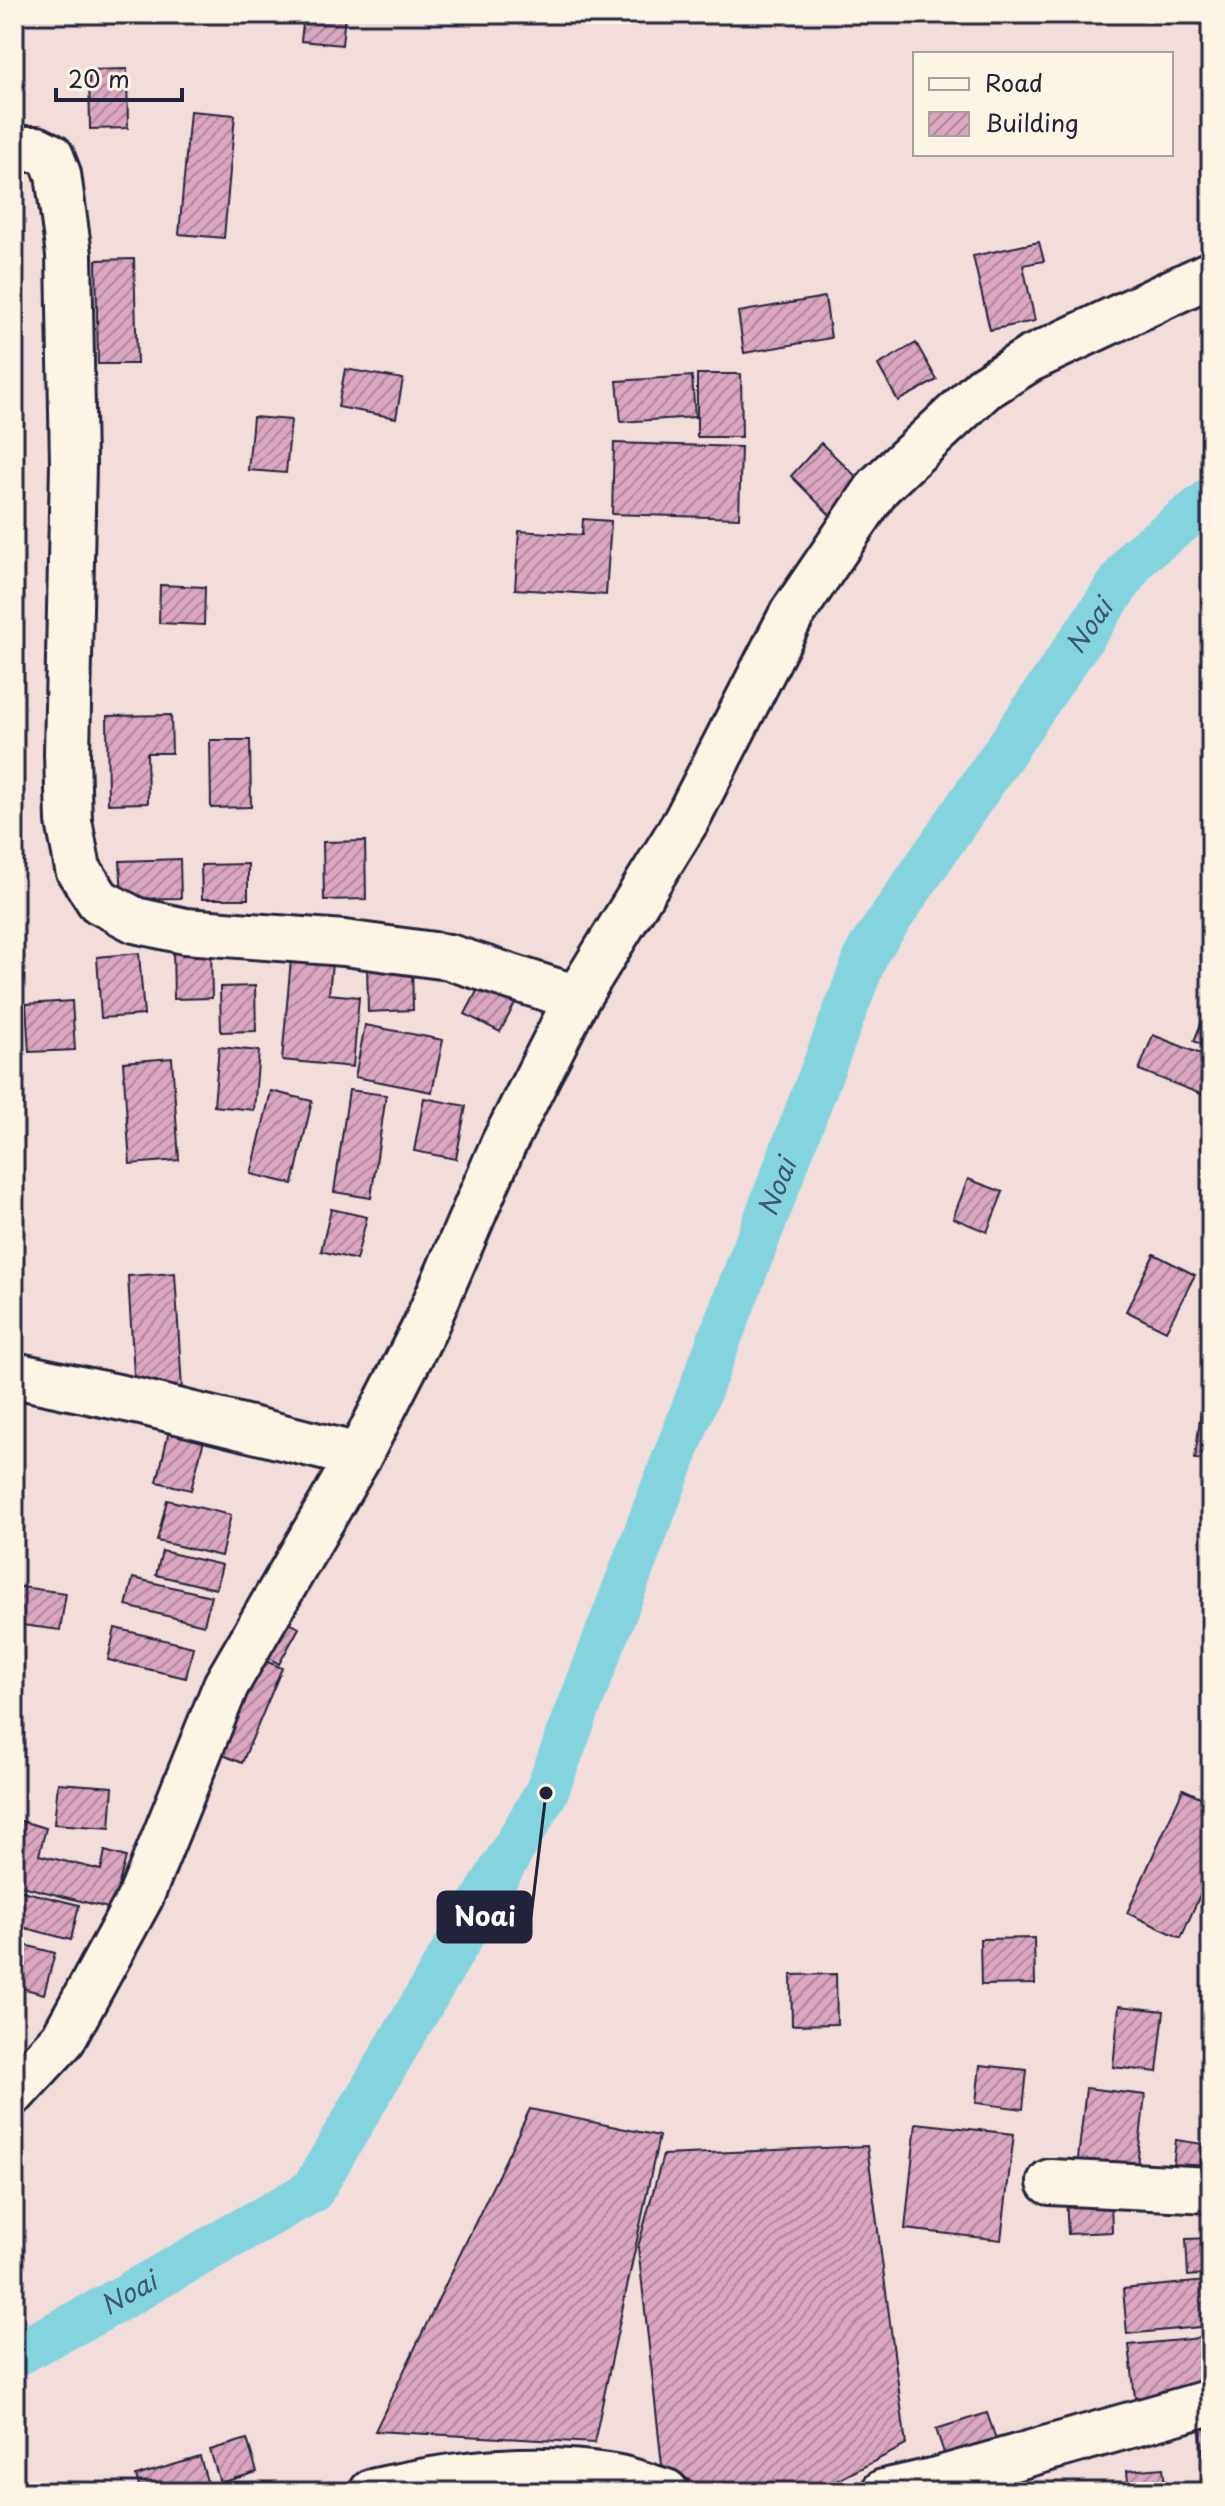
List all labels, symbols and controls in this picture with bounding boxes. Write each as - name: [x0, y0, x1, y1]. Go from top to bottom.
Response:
- scale bar: [56, 52, 182, 102]
- legend: [913, 52, 1173, 156]
- text: 20 m: [68, 60, 130, 96]
- text: Road: [985, 64, 1043, 100]
- text: Building: [985, 104, 1079, 140]
- water label: Noai: [1056, 587, 1123, 661]
- water label: Noai: [747, 1149, 806, 1222]
- callout: Noai: [438, 1892, 531, 1942]
- text: Noai: [454, 1896, 516, 1935]
- water label: Noai: [93, 2259, 167, 2324]

